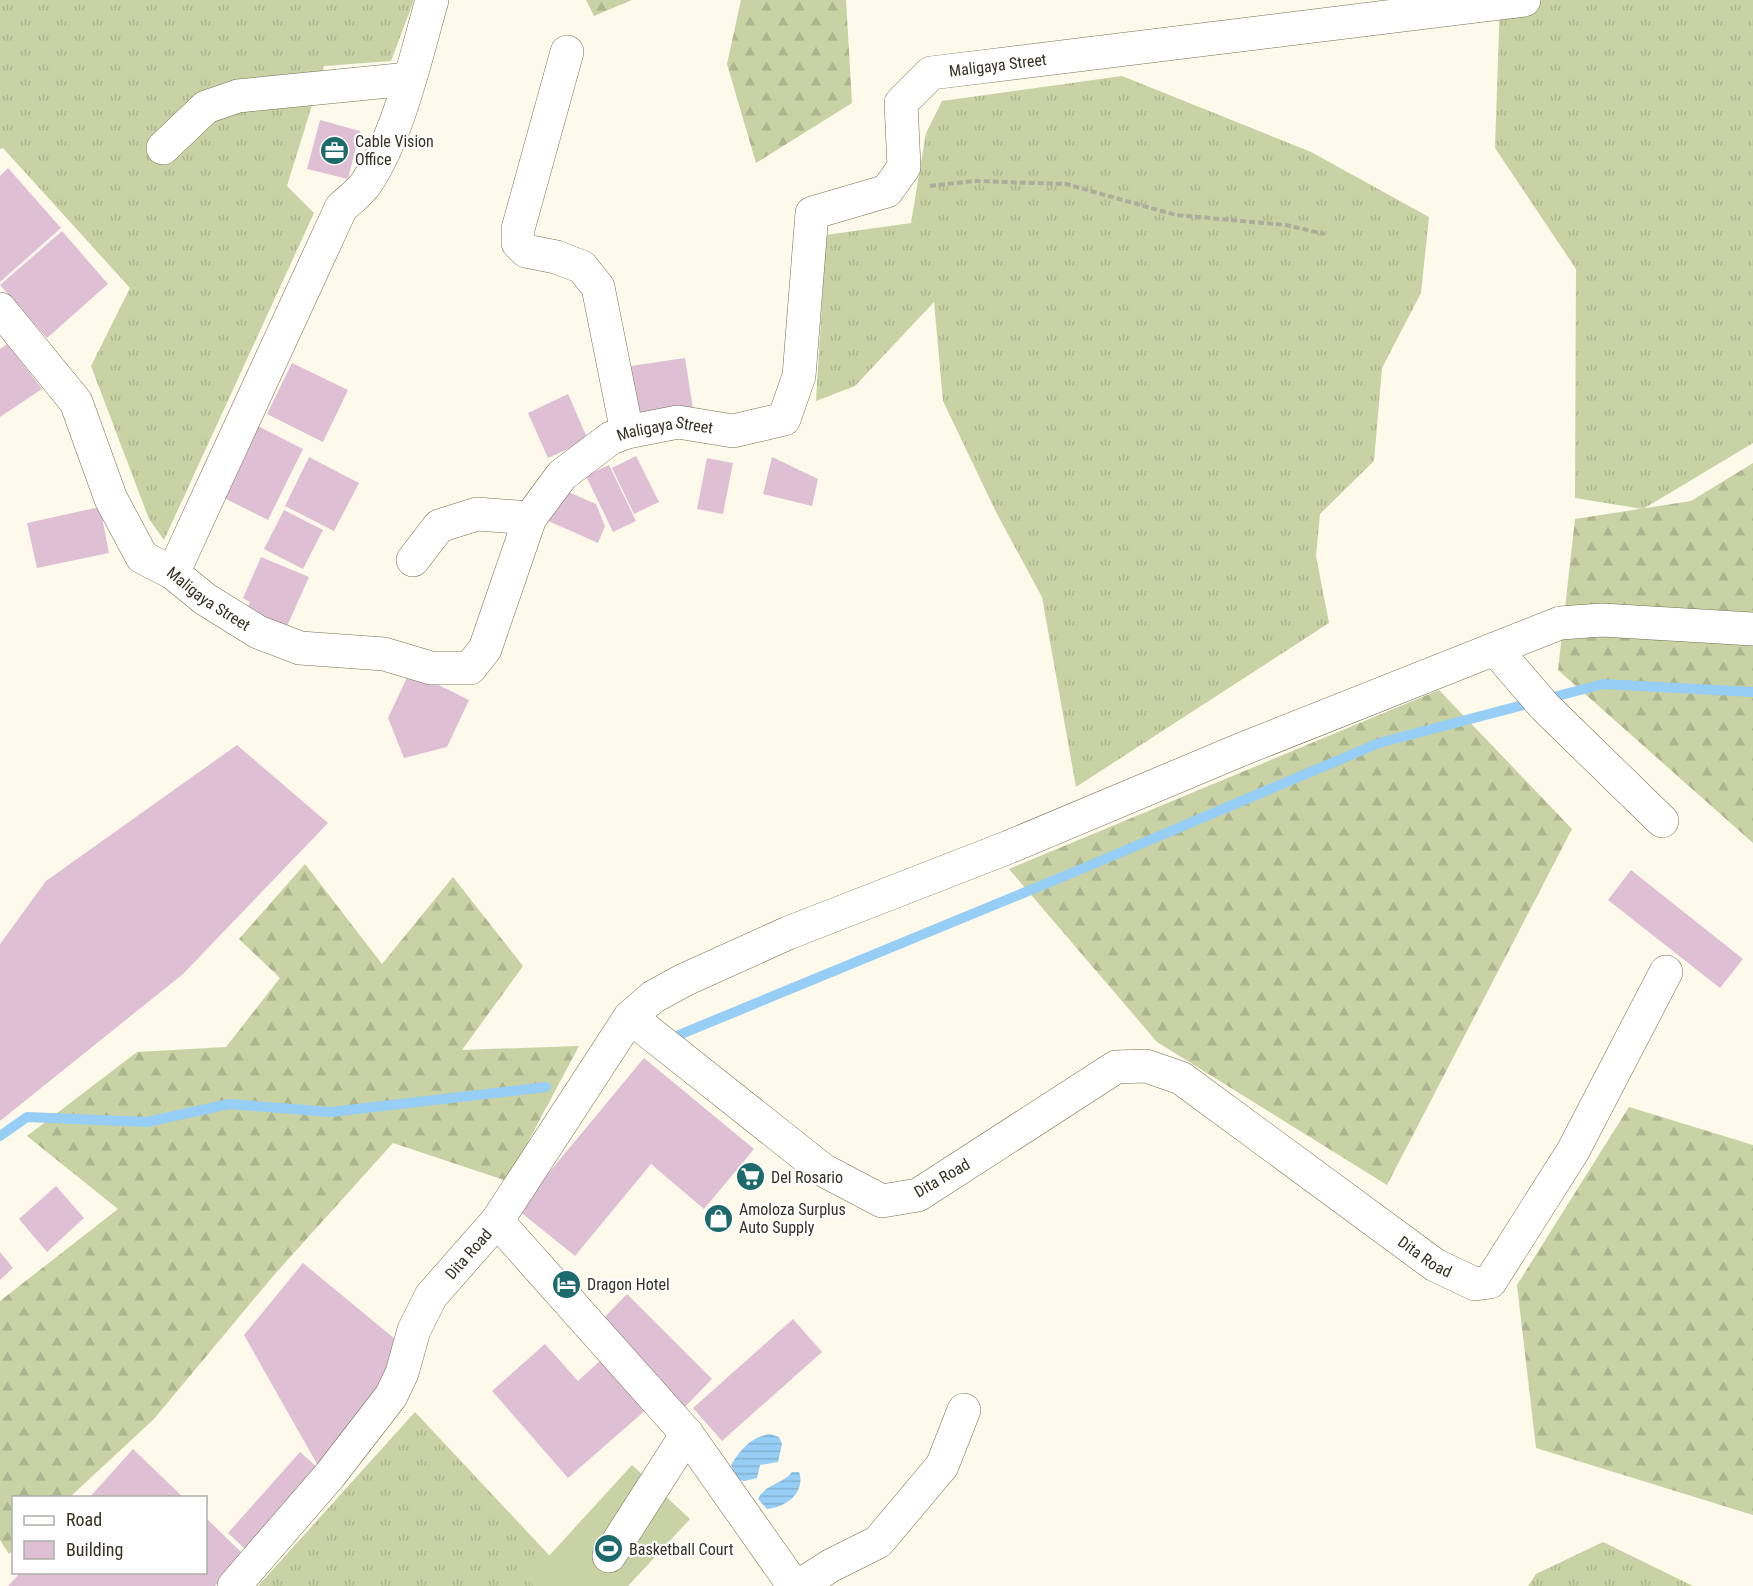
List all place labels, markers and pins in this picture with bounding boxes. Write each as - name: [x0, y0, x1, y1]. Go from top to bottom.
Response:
- place label: Cable Vision Office: [355, 132, 434, 169]
- office icon: Cable Vision Office: [318, 134, 350, 166]
- supermarket icon: Del Rosario: [734, 1161, 766, 1193]
- place label: Del Rosario: [771, 1168, 843, 1187]
- place label: Amoloza Surplus Auto Supply: [739, 1200, 846, 1237]
- shop icon: Amoloza Surplus Auto Supply: [702, 1202, 734, 1234]
- hotel icon: Dragon Hotel: [550, 1268, 582, 1300]
- place label: Dragon Hotel: [587, 1275, 670, 1294]
- sports icon: Basketball Court: [592, 1533, 624, 1565]
- place label: Basketball Court: [629, 1540, 734, 1559]

